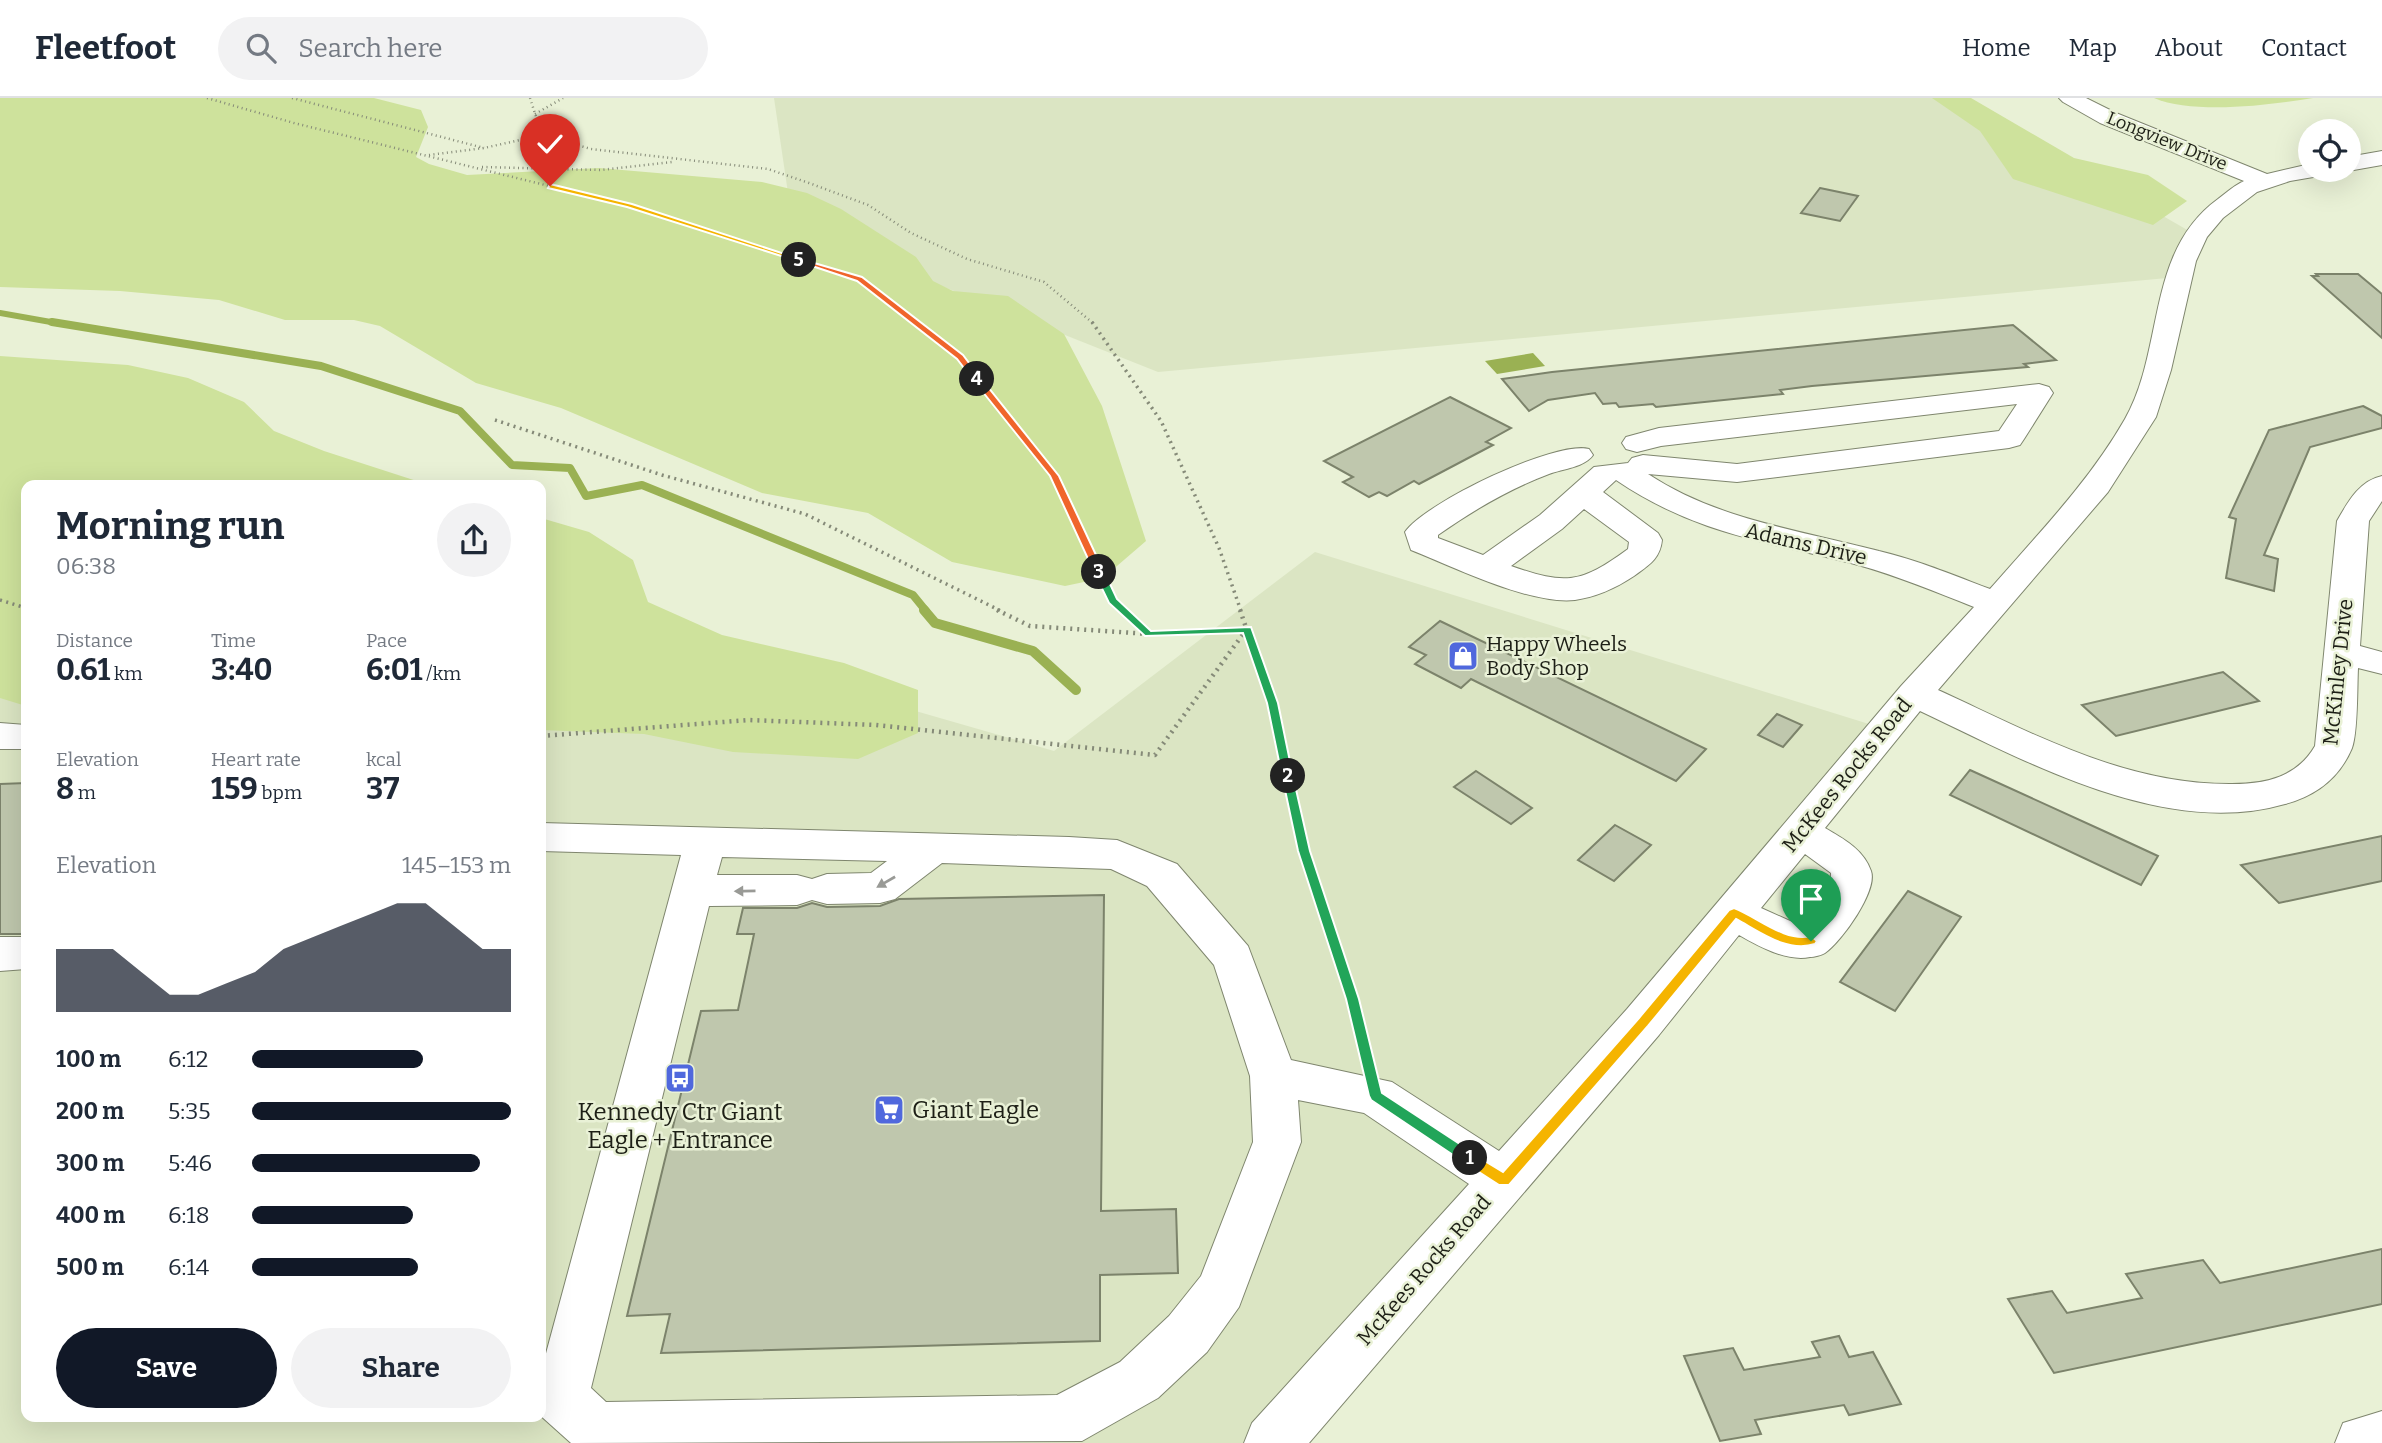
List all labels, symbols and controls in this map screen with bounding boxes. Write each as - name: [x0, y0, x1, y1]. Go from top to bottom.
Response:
- search box: [218, 17, 708, 80]
- text: Fleetfoot: [35, 28, 176, 68]
- icon: search: [242, 29, 280, 67]
- text: Search here: [298, 33, 443, 64]
- text: Home: [1962, 34, 2031, 62]
- text: Map: [2069, 34, 2117, 62]
- text: About: [2155, 34, 2223, 62]
- text: Contact: [2261, 34, 2347, 62]
- street label: Longview Drive: [2104, 107, 2230, 175]
- pin: [520, 114, 580, 186]
- map controls: [2298, 119, 2361, 182]
- button: locate: [2298, 119, 2361, 182]
- icon: check: [531, 125, 569, 163]
- pin: 5: [782, 242, 816, 278]
- text: 5: [793, 248, 804, 271]
- pin: 4: [960, 362, 995, 396]
- text: 4: [971, 367, 982, 390]
- text: Morning run: [56, 503, 284, 549]
- button: share: [437, 503, 511, 577]
- street label: Adams Drive: [1743, 517, 1869, 571]
- text: 06:38: [56, 552, 116, 580]
- pin: 3: [1082, 554, 1116, 589]
- text: 3: [1093, 560, 1104, 583]
- street label: McKinley Drive: [2317, 597, 2359, 747]
- text: Distance: [56, 629, 133, 652]
- text: Time: [211, 629, 256, 652]
- text: Pace: [366, 629, 407, 652]
- place label: Happy Wheels Body Shop: [1486, 631, 1627, 681]
- shop icon: Happy Wheels Body Shop: [1446, 639, 1480, 673]
- text: 0.61: [56, 652, 110, 688]
- text: 3:40: [211, 652, 273, 688]
- text: 6:01: [366, 652, 423, 688]
- text: km: [110, 662, 143, 685]
- text: /km: [423, 662, 461, 685]
- street label: McKees Rocks Road: [1777, 693, 1917, 857]
- text: Elevation: [56, 748, 139, 771]
- text: Heart rate: [211, 748, 301, 771]
- text: kcal: [366, 748, 401, 771]
- pin: 2: [1270, 758, 1306, 794]
- text: 2: [1282, 764, 1293, 787]
- text: 8: [56, 771, 74, 807]
- text: 159: [211, 771, 258, 807]
- text: 37: [366, 771, 399, 807]
- text: m: [74, 781, 96, 804]
- text: bpm: [258, 781, 302, 804]
- text: Elevation: [56, 851, 156, 879]
- text: 145–153 m: [402, 851, 511, 879]
- pin: [1781, 869, 1841, 941]
- one-way arrow: [876, 876, 895, 888]
- icon: arrive: [1792, 880, 1830, 918]
- one-way arrow: [734, 885, 756, 897]
- text: 100 m: [56, 1045, 121, 1073]
- text: 6:12: [168, 1045, 208, 1073]
- bus stop icon: Kennedy Ctr Giant Eagle + Entrance: [663, 1061, 697, 1095]
- supermarket icon: Giant Eagle: [872, 1093, 906, 1127]
- place label: Giant Eagle: [912, 1096, 1039, 1124]
- text: 200 m: [56, 1097, 124, 1125]
- text: 5:35: [168, 1097, 211, 1125]
- place label: Kennedy Ctr Giant Eagle + Entrance: [578, 1098, 783, 1154]
- pin: 1: [1452, 1140, 1488, 1176]
- text: 1: [1465, 1146, 1474, 1169]
- text: 300 m: [56, 1149, 125, 1177]
- text: 5:46: [168, 1149, 212, 1177]
- street label: McKees Rocks Road: [1352, 1189, 1496, 1351]
- text: 400 m: [56, 1201, 125, 1229]
- text: 6:18: [168, 1201, 210, 1229]
- text: 500 m: [56, 1253, 124, 1281]
- text: 6:14: [168, 1253, 209, 1281]
- button: Save: [56, 1328, 277, 1408]
- button: Share: [291, 1328, 511, 1408]

